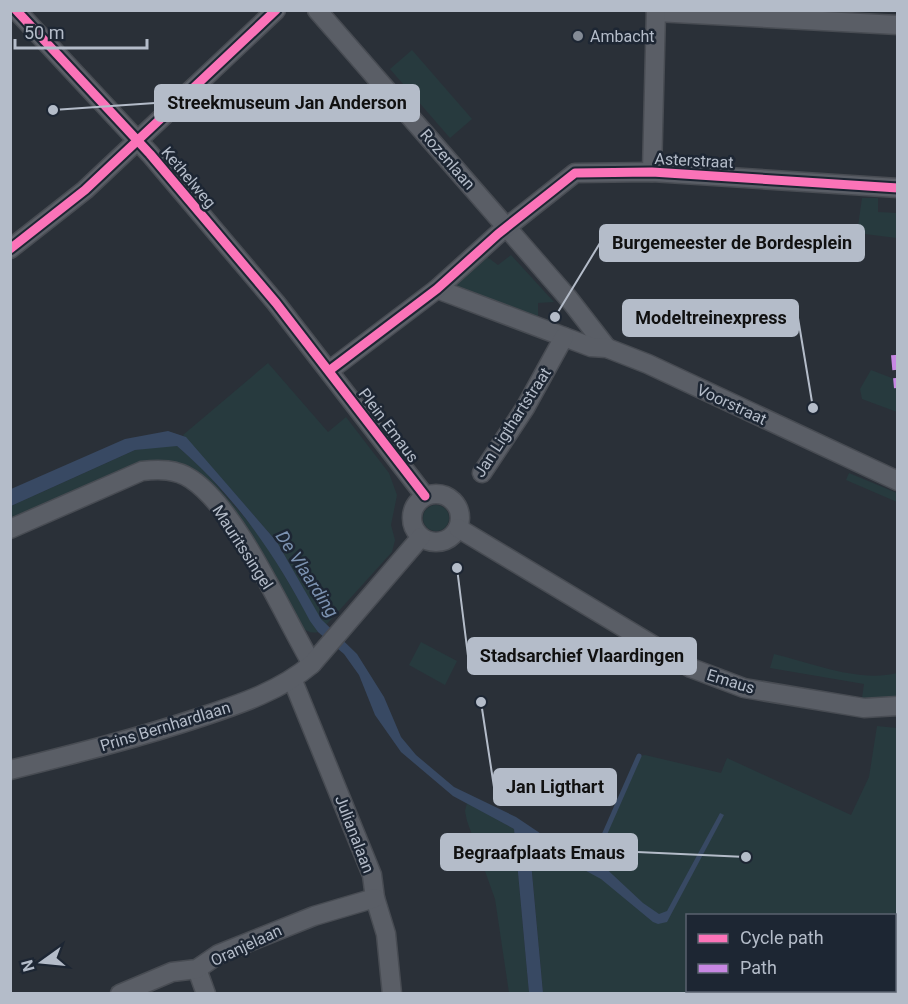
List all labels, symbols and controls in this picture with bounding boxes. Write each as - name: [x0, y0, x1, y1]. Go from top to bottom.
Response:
- scale bar: [15, 12, 147, 50]
- text: 50 m: [24, 22, 64, 43]
- place label: Ambacht: [590, 27, 655, 46]
- marker: Ambacht: [571, 29, 585, 43]
- callout: Streekmuseum Jan Anderson: [155, 85, 419, 121]
- text: Streekmuseum Jan Anderson: [167, 92, 407, 113]
- street label: Rozenlaan: [416, 125, 479, 194]
- street label: Kethelweg: [157, 143, 220, 212]
- street label: Asterstraat: [654, 149, 734, 172]
- callout: Burgemeester de Bordesplein: [600, 225, 864, 261]
- text: Burgemeester de Bordesplein: [612, 232, 852, 253]
- callout: Modeltreinexpress: [623, 300, 798, 336]
- text: Modeltreinexpress: [635, 307, 787, 328]
- street label: Jan Ligthartstraat: [470, 364, 555, 481]
- street label: Voorstraat: [694, 380, 770, 429]
- street label: Plein Emaus: [355, 384, 423, 466]
- street label: Mauritssingel: [208, 502, 277, 593]
- water label: De Vlaarding: [272, 527, 343, 621]
- callout: Stadsarchief Vlaardingen: [468, 638, 696, 674]
- text: Stadsarchief Vlaardingen: [480, 645, 684, 666]
- street label: Emaus: [705, 665, 757, 698]
- street label: Prins Bernhardlaan: [98, 698, 233, 755]
- callout: Jan Ligthart: [494, 769, 616, 805]
- text: Jan Ligthart: [506, 776, 604, 797]
- street label: Julianalaan: [331, 793, 378, 876]
- callout: Begraafplaats Emaus: [441, 834, 637, 870]
- text: Begraafplaats Emaus: [453, 842, 625, 863]
- legend: [686, 914, 896, 992]
- street label: Oranjelaan: [208, 921, 285, 970]
- text: Cycle path: [740, 927, 824, 948]
- north arrow: [12, 932, 72, 992]
- text: Path: [740, 957, 777, 978]
- text: N: [17, 958, 39, 974]

